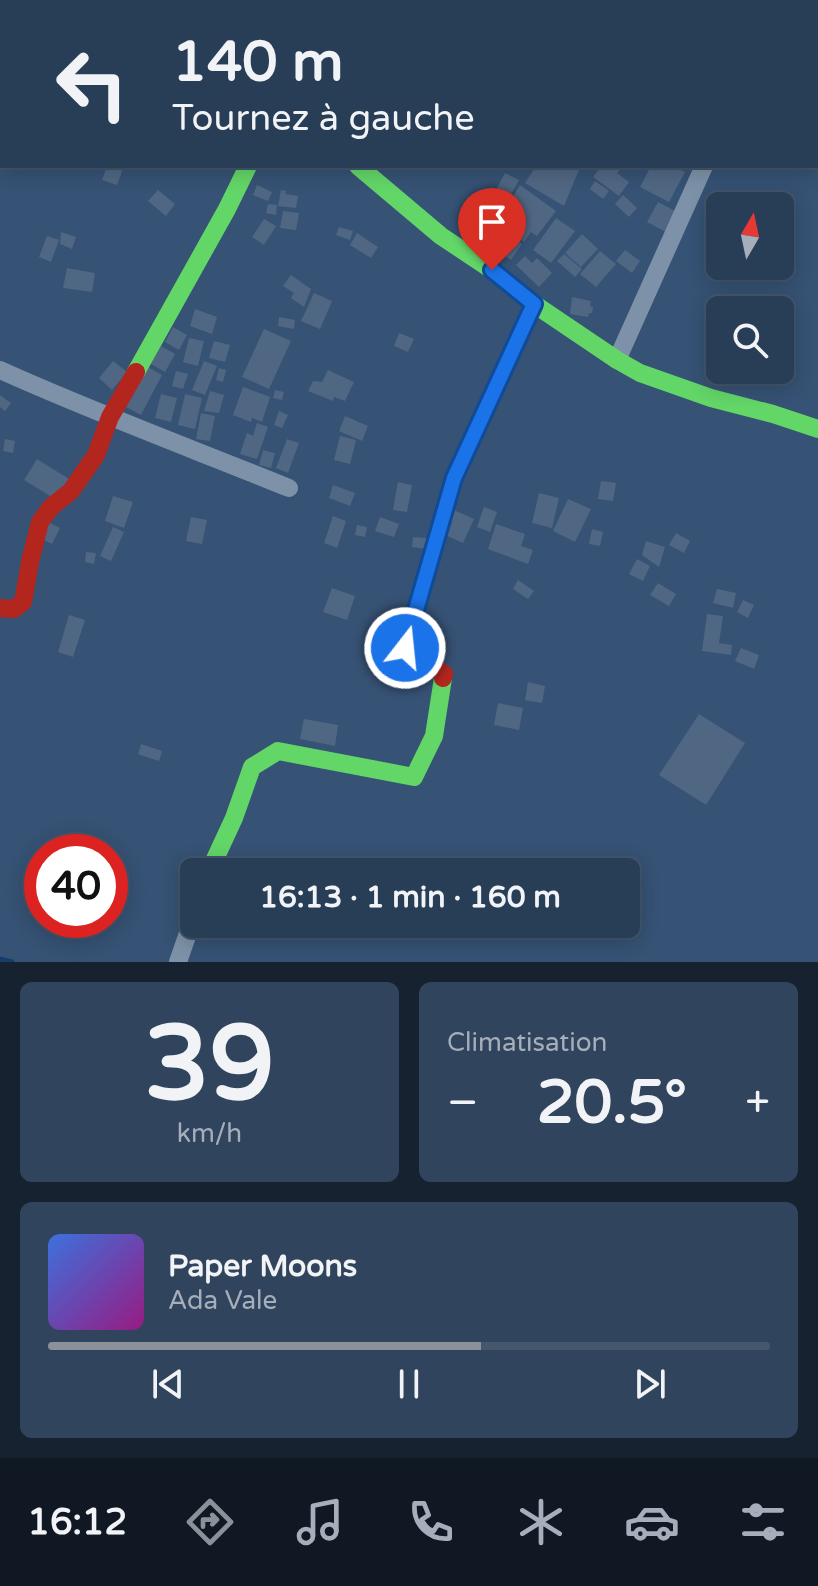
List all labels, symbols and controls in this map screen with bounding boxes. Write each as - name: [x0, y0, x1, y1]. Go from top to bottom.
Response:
- text: 140 m: [172, 29, 343, 96]
- icon: left: [40, 32, 144, 136]
- text: Tournez à gauche: [172, 97, 475, 140]
- pin: [458, 188, 526, 270]
- north arrow: [706, 192, 794, 280]
- map controls: [706, 192, 794, 384]
- icon: arrive: [470, 200, 514, 244]
- button: search: [706, 296, 794, 384]
- position arrow: [363, 606, 447, 690]
- speed limit sign: 40: [24, 834, 128, 938]
- text: 16:13 · 1 min · 160 m: [259, 879, 561, 916]
- text: 39: [144, 1003, 275, 1128]
- text: Climatisation: [447, 1027, 607, 1058]
- text: 20.5°: [537, 1067, 687, 1139]
- text: −: [447, 1077, 478, 1130]
- text: +: [745, 1077, 770, 1130]
- text: km/h: [177, 1118, 242, 1149]
- text: Paper Moons: [168, 1248, 357, 1285]
- text: Ada Vale: [168, 1285, 277, 1316]
- icon: previous: [146, 1362, 190, 1406]
- icon: pause: [387, 1362, 431, 1406]
- icon: next: [628, 1362, 672, 1406]
- icon: directions: [182, 1494, 238, 1550]
- icon: music: [292, 1494, 348, 1550]
- icon: phone: [403, 1494, 459, 1550]
- icon: climate: [513, 1494, 569, 1550]
- icon: car: [624, 1494, 680, 1550]
- icon: filters: [735, 1494, 791, 1550]
- text: 16:12: [27, 1501, 127, 1544]

